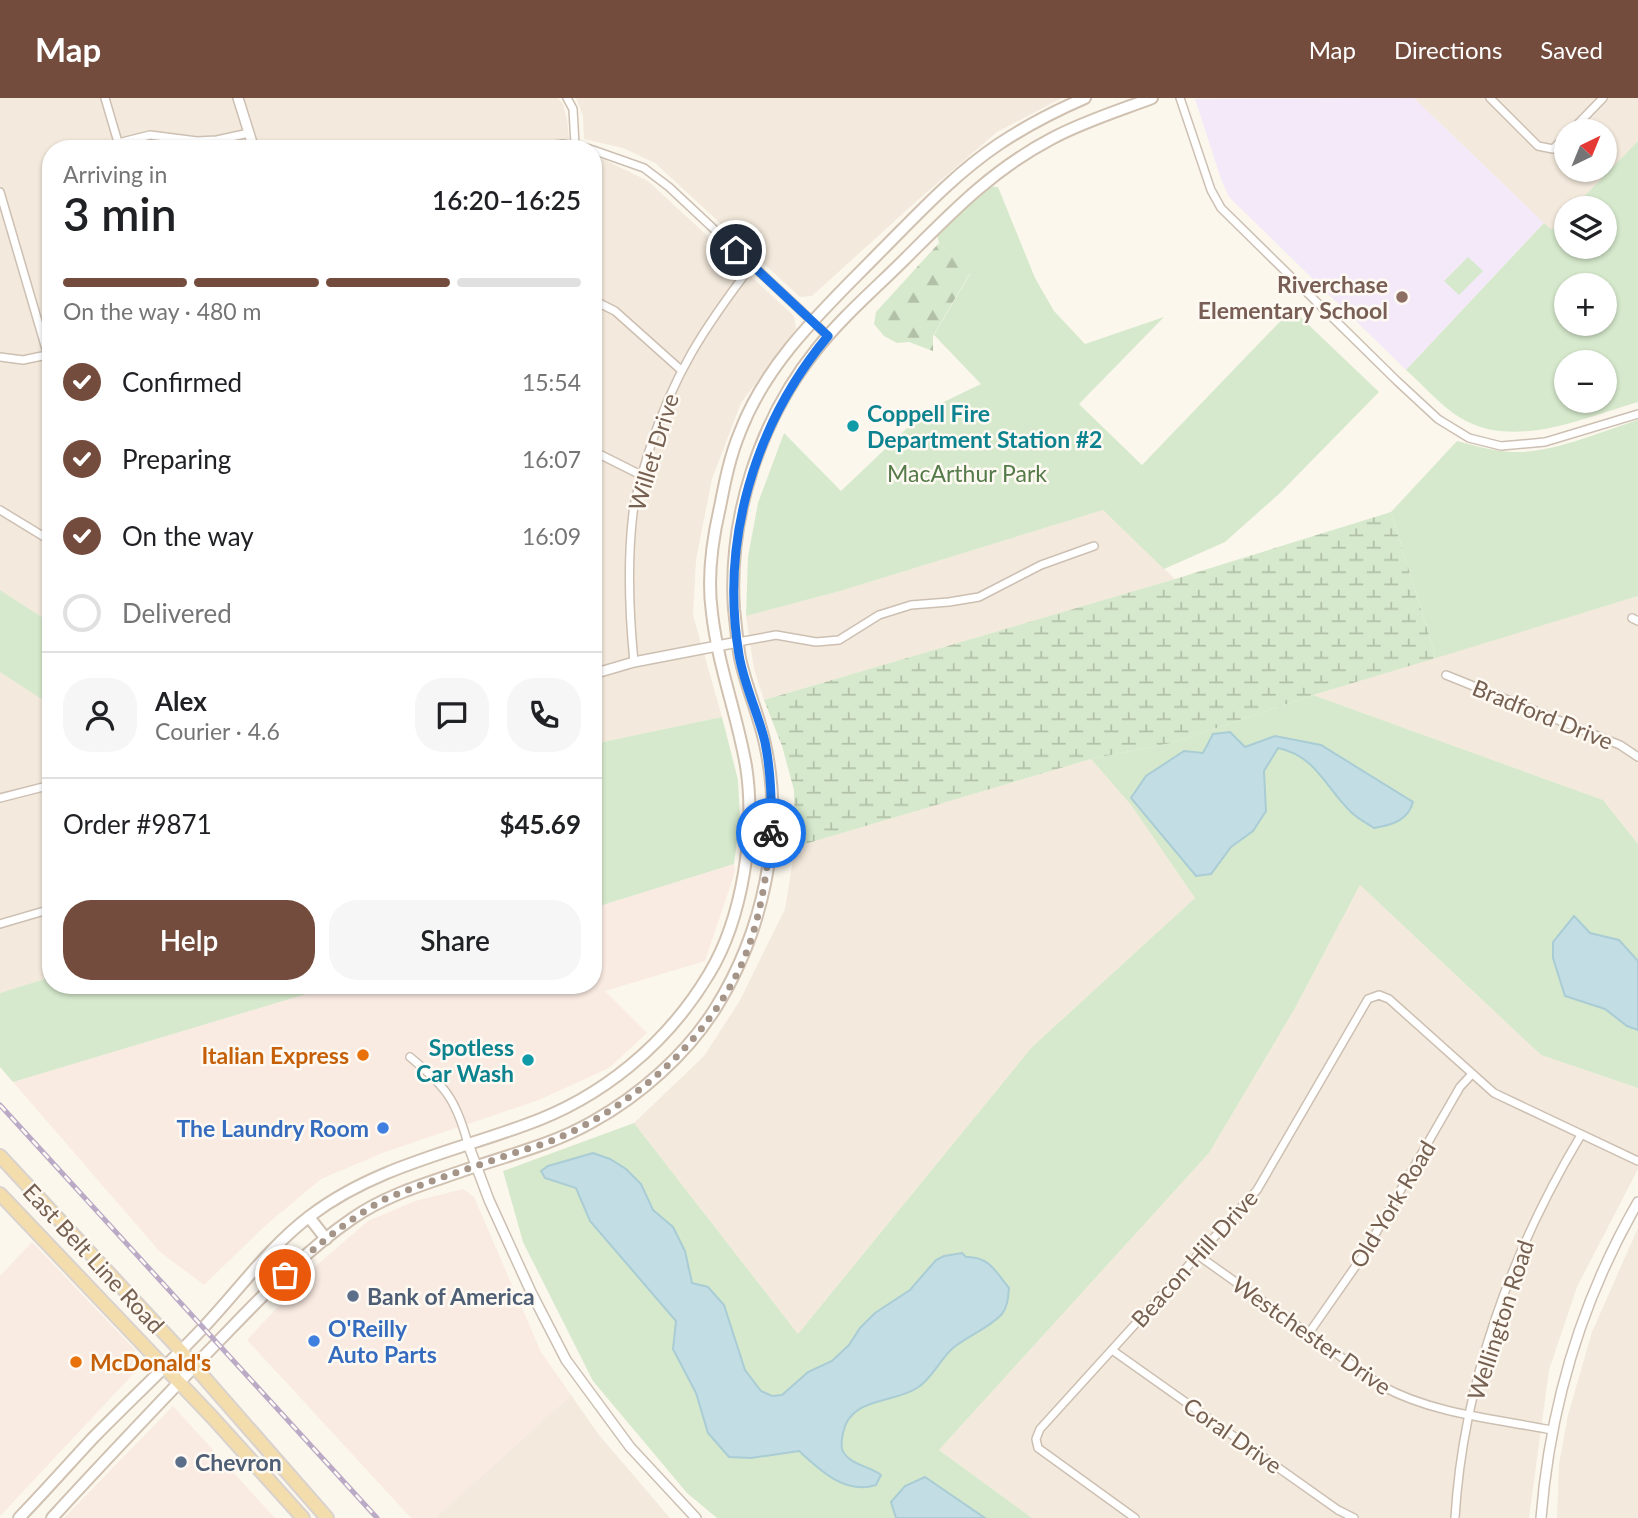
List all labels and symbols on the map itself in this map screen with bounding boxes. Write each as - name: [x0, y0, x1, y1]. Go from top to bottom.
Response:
- north arrow: [1554, 119, 1617, 182]
- pin: [706, 220, 766, 280]
- place label: Riverchase Elementary School: [1198, 270, 1388, 324]
- marker: Riverchase Elementary School: [1394, 289, 1410, 305]
- street label: Willet Drive: [622, 390, 684, 514]
- place label: Coppell Fire Department Station #2: [867, 399, 1102, 453]
- marker: Coppell Fire Department Station #2: [845, 418, 861, 434]
- park label: MacArthur Park: [887, 459, 1047, 487]
- street label: Bradford Drive: [1469, 673, 1617, 755]
- courier: [736, 798, 806, 868]
- place label: Spotless Car Wash: [416, 1033, 514, 1087]
- place label: Italian Express: [201, 1041, 349, 1069]
- marker: Italian Express: [355, 1047, 371, 1063]
- marker: Spotless Car Wash: [520, 1052, 536, 1068]
- place label: The Laundry Room: [177, 1114, 369, 1142]
- marker: The Laundry Room: [375, 1120, 391, 1136]
- street label: Old York Road: [1343, 1135, 1441, 1273]
- street label: East Belt Line Road: [18, 1177, 170, 1339]
- street label: Beacon Hill Drive: [1125, 1183, 1263, 1333]
- street label: Wellington Road: [1461, 1236, 1539, 1404]
- pin: [255, 1245, 315, 1305]
- street label: Westchester Drive: [1227, 1270, 1397, 1400]
- place label: Bank of America: [367, 1282, 535, 1310]
- marker: Bank of America: [345, 1288, 361, 1304]
- place label: O'Reilly Auto Parts: [327, 1314, 437, 1368]
- marker: O'Reilly Auto Parts: [306, 1333, 322, 1349]
- place label: McDonald's: [90, 1348, 211, 1376]
- marker: McDonald's: [68, 1354, 84, 1370]
- street label: Coral Drive: [1178, 1391, 1288, 1479]
- place label: Chevron: [195, 1448, 282, 1476]
- marker: Chevron: [173, 1454, 189, 1470]

